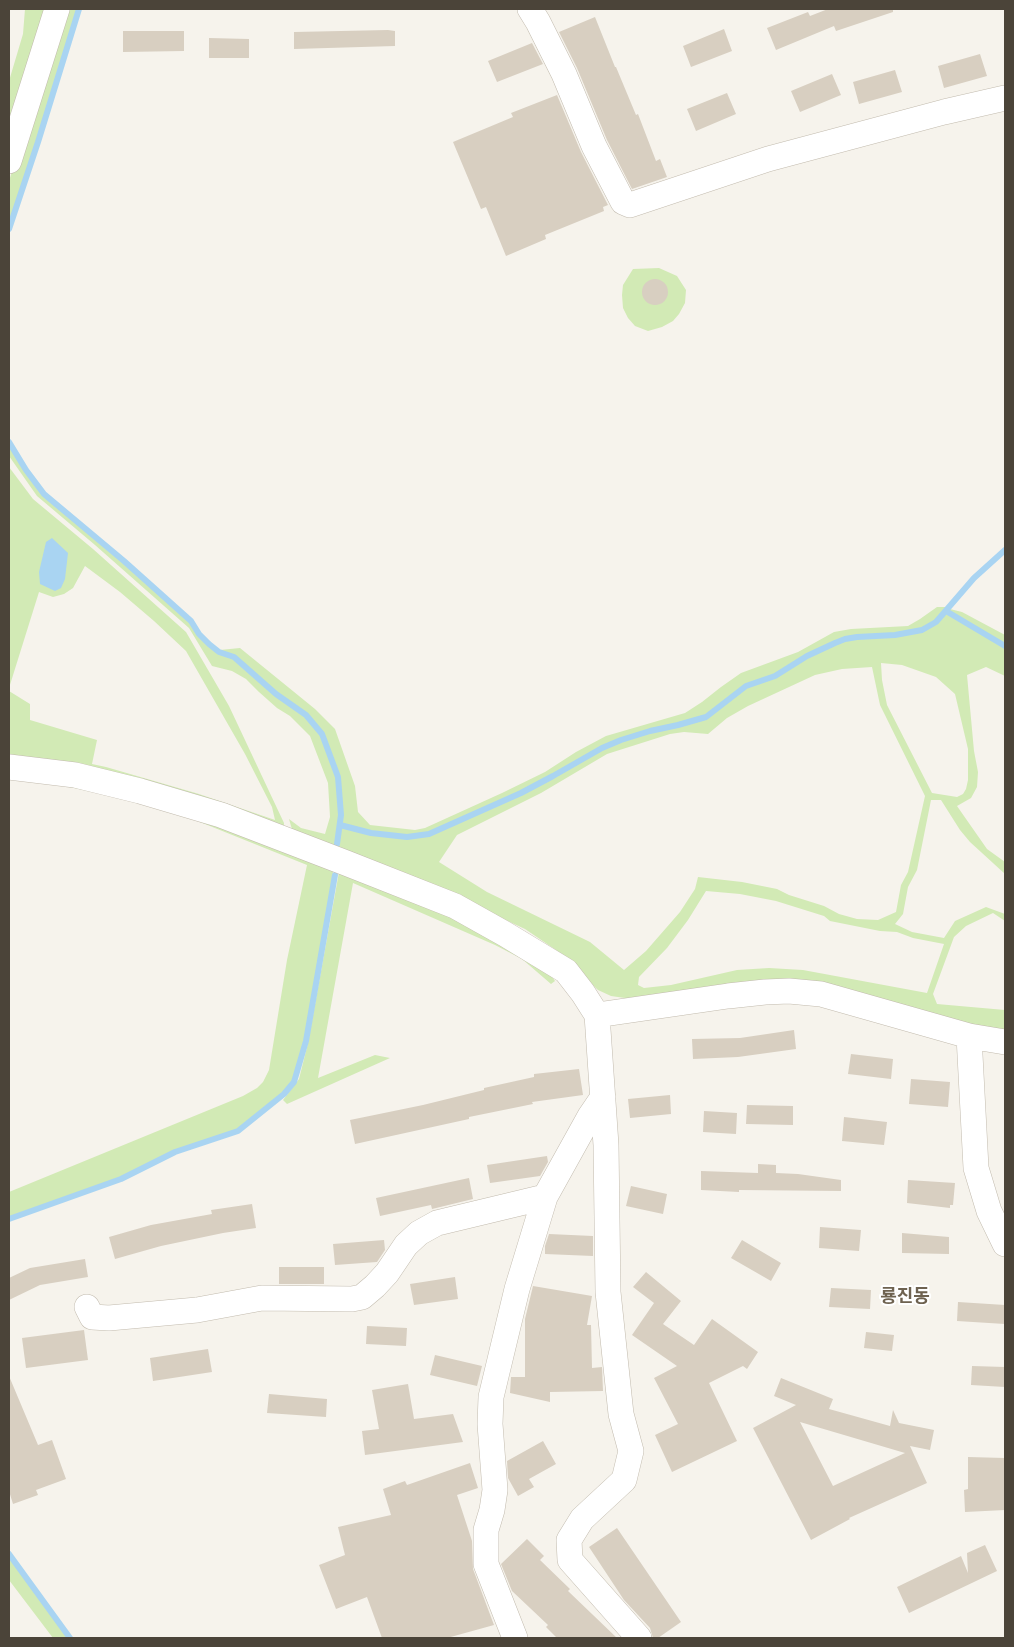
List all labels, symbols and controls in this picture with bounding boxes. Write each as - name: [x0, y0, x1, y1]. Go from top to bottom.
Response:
- district label: 룡진동: [880, 1285, 930, 1307]

